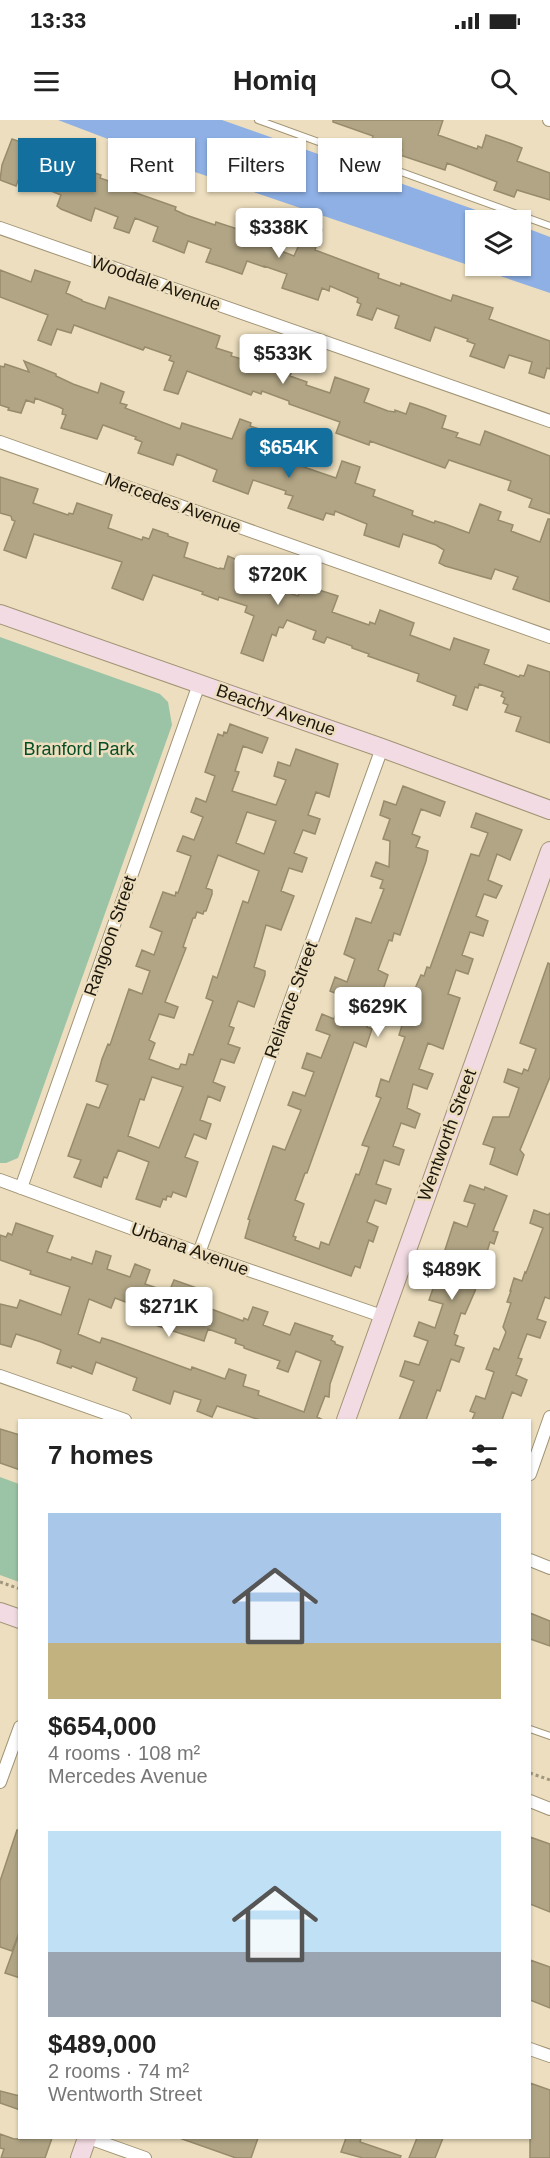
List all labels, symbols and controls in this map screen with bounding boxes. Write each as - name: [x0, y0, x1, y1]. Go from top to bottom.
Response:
- text: 13:33: [30, 8, 86, 33]
- icon: menu: [30, 65, 63, 98]
- icon: search: [487, 65, 520, 98]
- text: Homiq: [233, 66, 317, 96]
- chip: Buy: [18, 138, 96, 192]
- chip: Rent: [108, 138, 195, 192]
- chip: Filters: [207, 138, 306, 192]
- chip: New: [318, 138, 402, 192]
- pin: $338K: [237, 208, 321, 259]
- map controls: [465, 210, 531, 276]
- button: layers: [465, 210, 531, 276]
- text: $338K: [250, 216, 308, 238]
- street label: Woodale Avenue: [89, 251, 223, 315]
- pin: $533K: [241, 334, 325, 385]
- text: $533K: [254, 342, 312, 364]
- pin: $654K: [247, 428, 331, 479]
- text: $654K: [260, 436, 318, 458]
- street label: Mercedes Avenue: [102, 469, 244, 537]
- pin: $720K: [236, 555, 320, 606]
- text: $720K: [249, 563, 307, 585]
- street label: Beachy Avenue: [214, 680, 338, 740]
- park label: Branford Park: [23, 739, 136, 759]
- street label: Rangoon Street: [80, 873, 140, 999]
- street label: Reliance Street: [261, 939, 321, 1061]
- pin: $629K: [336, 987, 420, 1038]
- text: $629K: [349, 995, 407, 1017]
- street label: Wentworth Street: [414, 1066, 480, 1204]
- street label: Urbana Avenue: [128, 1218, 252, 1280]
- pin: $489K: [410, 1250, 494, 1301]
- text: $489K: [423, 1258, 481, 1280]
- pin: $271K: [127, 1287, 211, 1338]
- text: $271K: [140, 1295, 198, 1317]
- icon: filters: [468, 1439, 501, 1472]
- text: 7 homes: [48, 1440, 154, 1470]
- icon: home: [221, 1552, 329, 1660]
- text: $654,000: [48, 1711, 156, 1741]
- text: 4 rooms · 108 m²: [48, 1742, 200, 1764]
- text: Mercedes Avenue: [48, 1765, 208, 1787]
- icon: home: [221, 1870, 329, 1978]
- text: $489,000: [48, 2029, 156, 2059]
- text: 2 rooms · 74 m²: [48, 2060, 189, 2082]
- text: Wentworth Street: [48, 2083, 202, 2105]

